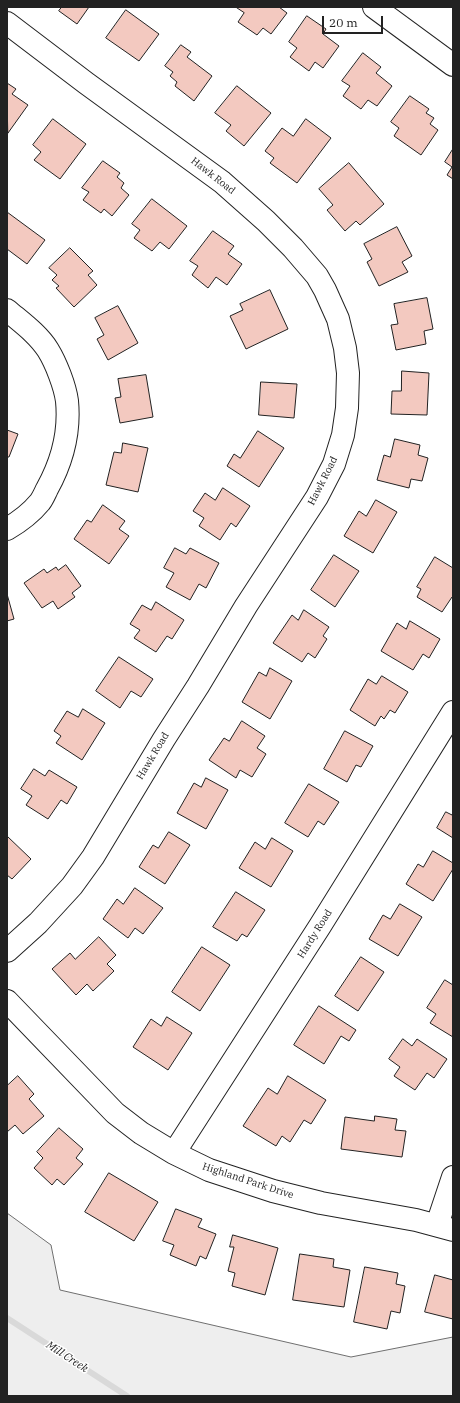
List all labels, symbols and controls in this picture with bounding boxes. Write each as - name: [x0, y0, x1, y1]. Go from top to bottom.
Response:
- scale bar: [324, 8, 385, 34]
- text: 20 m: [329, 15, 358, 30]
- street label: Hawk Road: [188, 155, 238, 197]
- street label: Hawk Road: [306, 455, 340, 507]
- street label: Hawk Road: [134, 730, 172, 782]
- street label: Hardy Road: [295, 907, 335, 961]
- street label: Highland Park Drive: [201, 1161, 295, 1201]
- water label: Mill Creek: [44, 1339, 90, 1375]

